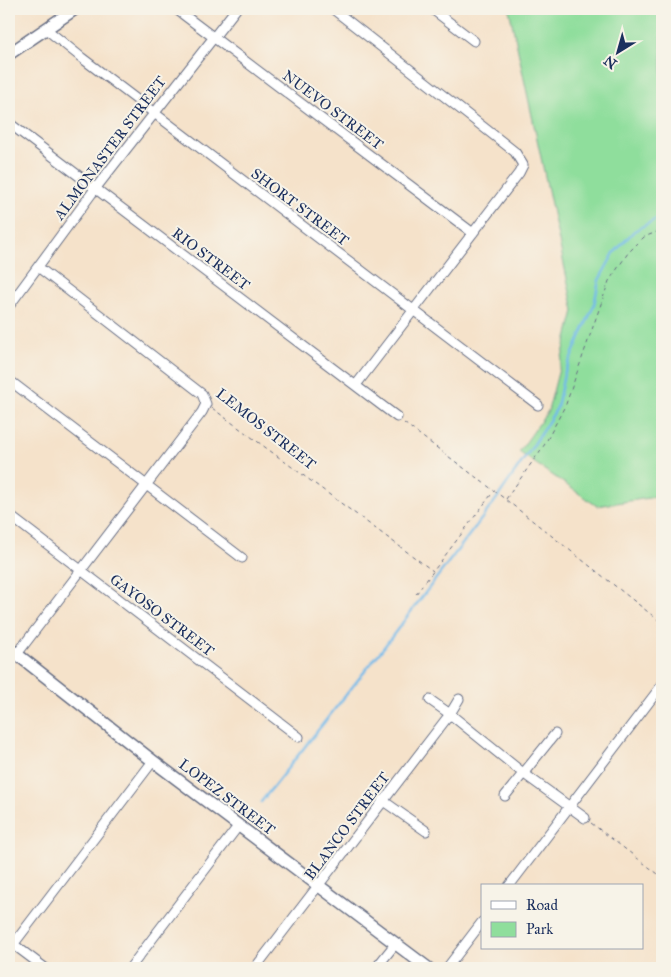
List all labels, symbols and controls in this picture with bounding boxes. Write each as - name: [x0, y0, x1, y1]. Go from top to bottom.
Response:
- north arrow: [594, 28, 644, 78]
- text: N: [601, 52, 620, 72]
- street label: NUEVO STREET: [279, 66, 387, 154]
- street label: ALMONASTER STREET: [50, 73, 170, 224]
- street label: SHORT STREET: [248, 164, 352, 250]
- street label: RIO STREET: [169, 224, 253, 294]
- street label: LEMOS STREET: [213, 384, 319, 474]
- street label: GAYOSO STREET: [106, 570, 218, 660]
- street label: LOPEZ STREET: [175, 755, 279, 839]
- street label: BLANCO STREET: [301, 769, 393, 883]
- legend: [481, 884, 644, 950]
- text: Road: [526, 896, 558, 914]
- text: Park: [526, 920, 553, 938]

